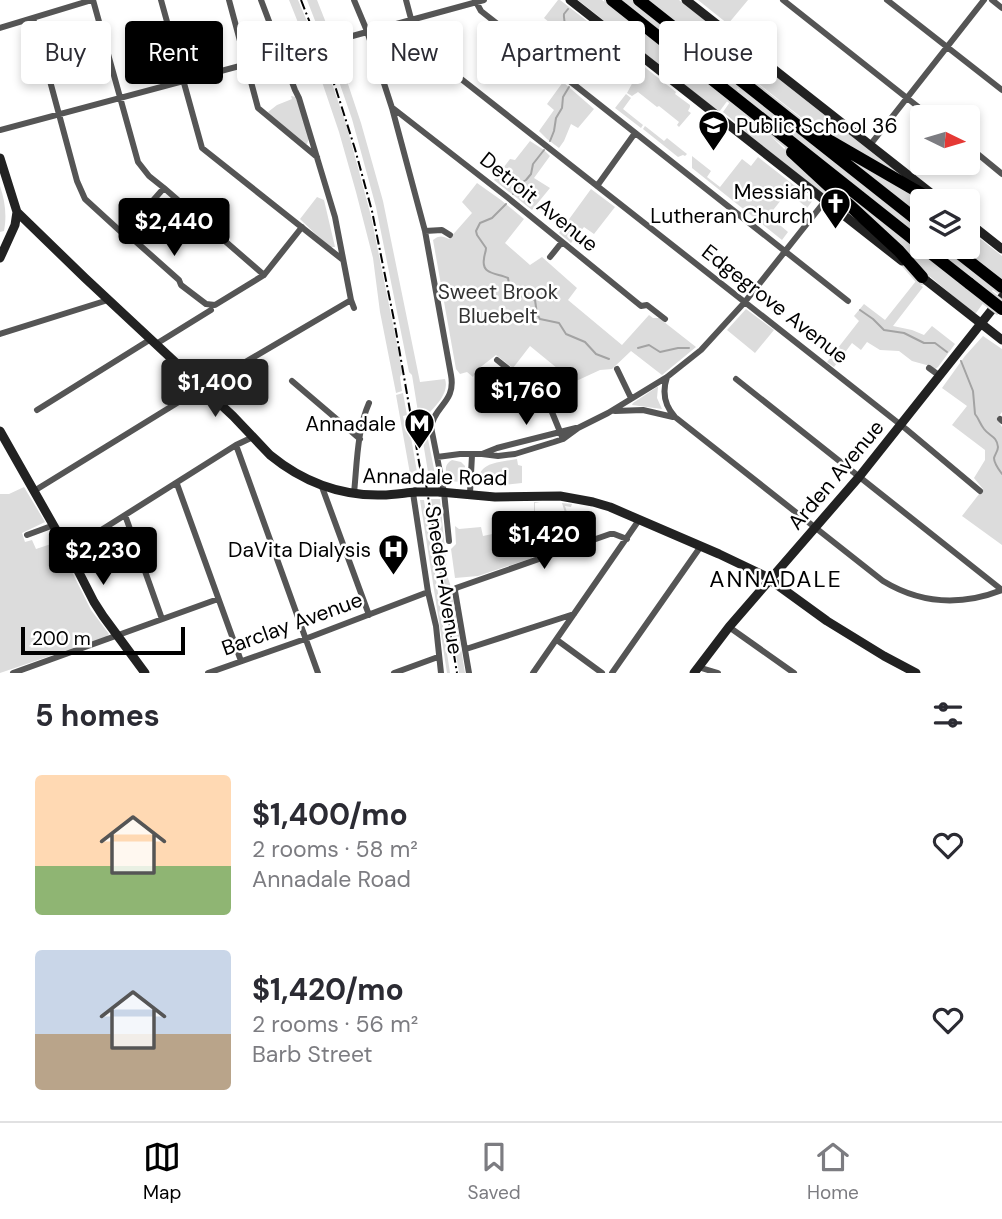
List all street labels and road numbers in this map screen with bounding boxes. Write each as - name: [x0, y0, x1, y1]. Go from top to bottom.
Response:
- street label: Detroit Avenue: [474, 146, 604, 258]
- street label: Edgegrove Avenue: [696, 238, 854, 370]
- street label: Arden Avenue: [782, 414, 890, 536]
- street label: Annadale Road: [362, 462, 508, 492]
- street label: Sneden Avenue: [418, 504, 470, 656]
- street label: Barclay Avenue: [218, 586, 366, 662]

